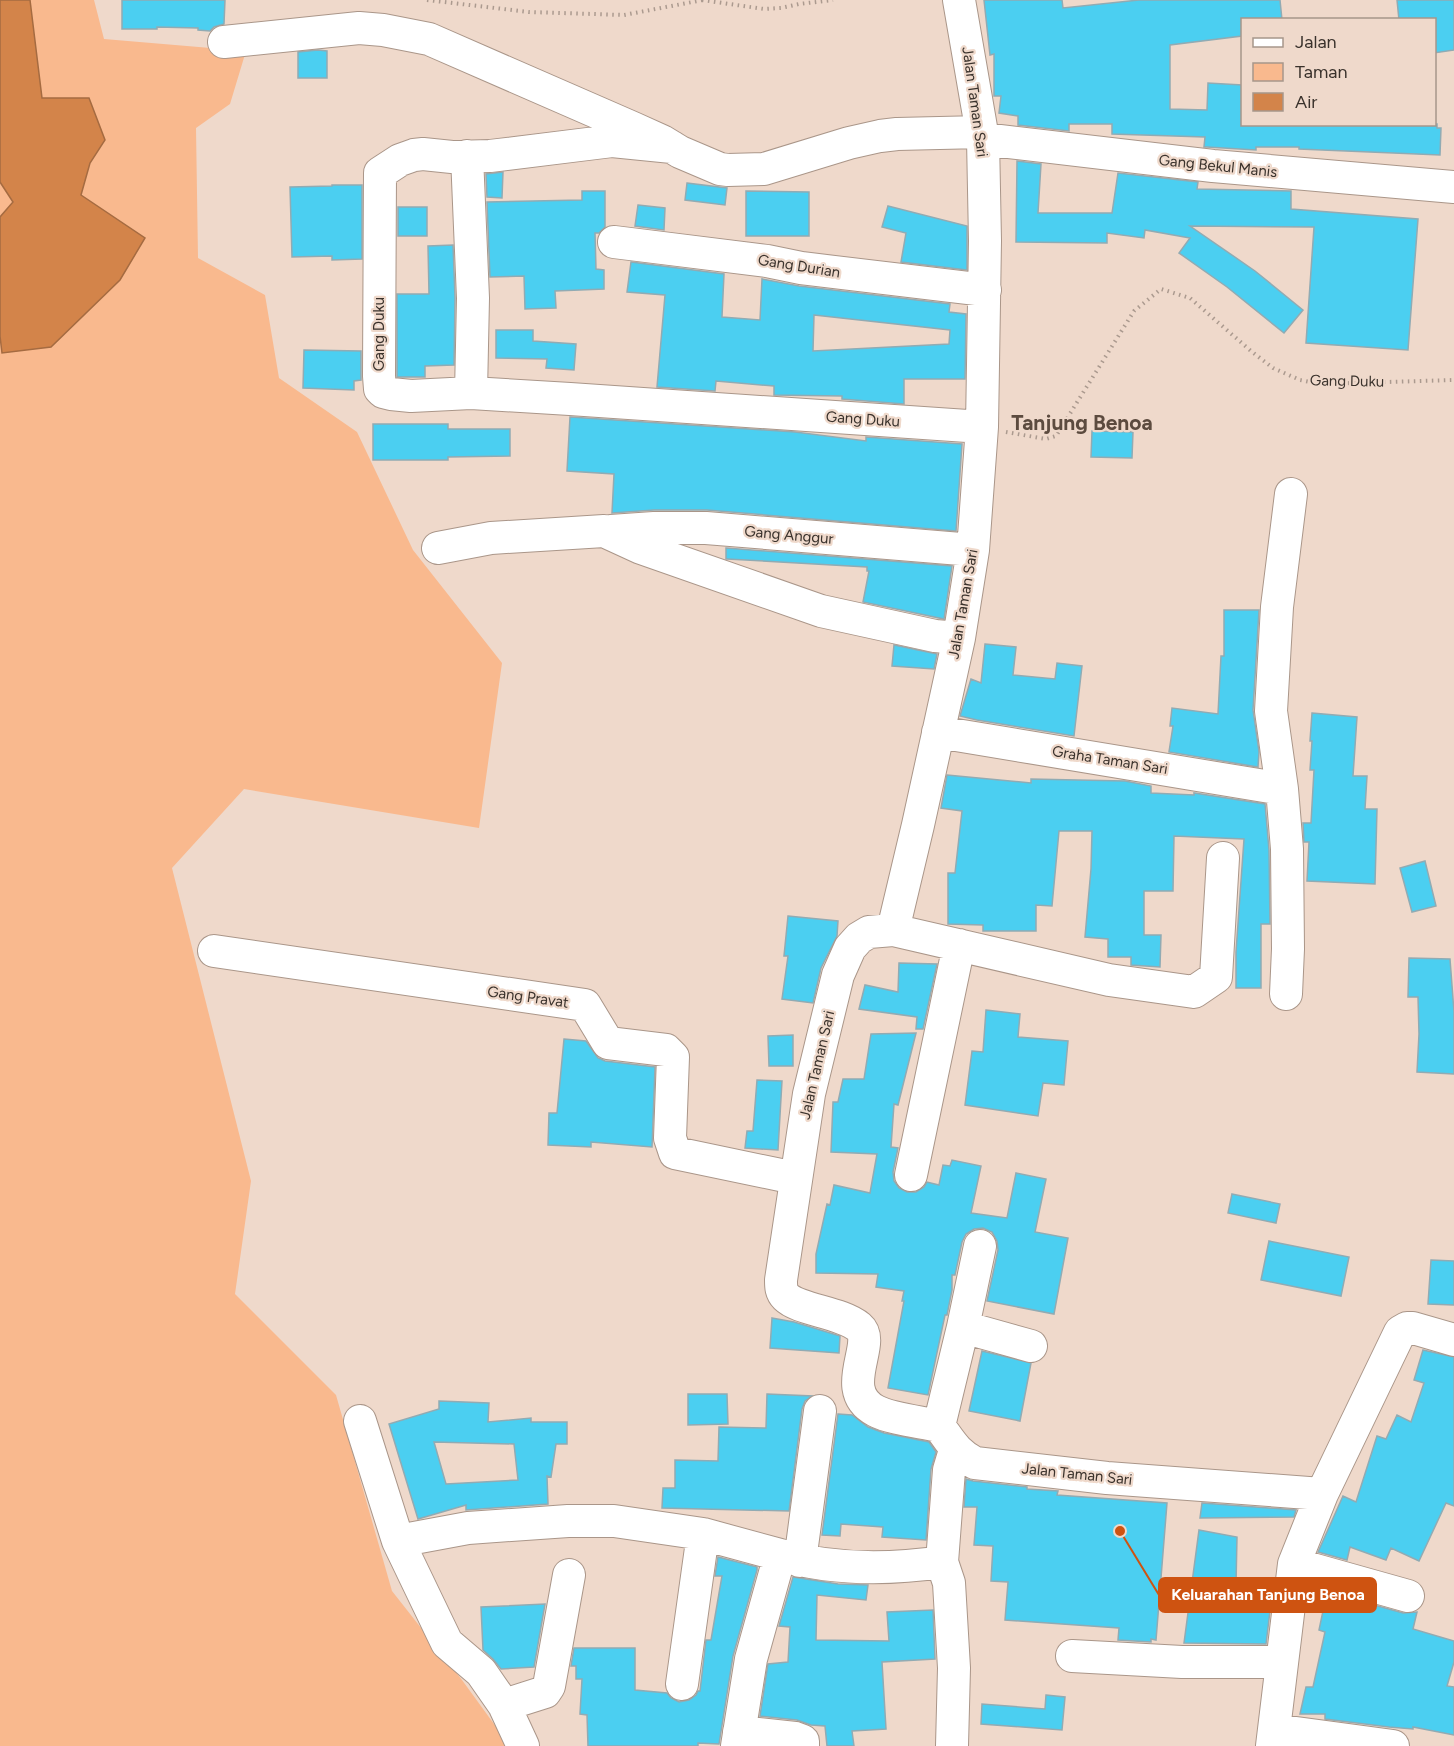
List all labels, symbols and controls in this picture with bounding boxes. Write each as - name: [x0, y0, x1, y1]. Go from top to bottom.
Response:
- legend: [1241, 18, 1436, 126]
- text: Jalan: [1295, 31, 1337, 53]
- street label: Jalan Taman Sari: [958, 46, 992, 158]
- text: Taman: [1295, 61, 1348, 83]
- text: Air: [1295, 91, 1317, 113]
- street label: Gang Bekul Manis: [1158, 151, 1278, 181]
- street label: Gang Durian: [757, 251, 841, 281]
- street label: Gang Duku: [370, 297, 388, 371]
- street label: Gang Duku: [1310, 371, 1384, 391]
- street label: Gang Duku: [825, 407, 901, 431]
- district label: Tanjung Benoa: [1011, 410, 1153, 435]
- street label: Gang Anggur: [744, 522, 834, 548]
- street label: Jalan Taman Sari: [944, 548, 982, 660]
- street label: Graha Taman Sari: [1051, 742, 1169, 778]
- street label: Gang Pravat: [486, 982, 570, 1012]
- street label: Jalan Taman Sari: [796, 1009, 838, 1121]
- street label: Jalan Taman Sari: [1021, 1459, 1133, 1489]
- callout: Keluarahan Tanjung Benoa: [1159, 1578, 1376, 1612]
- text: Keluarahan Tanjung Benoa: [1171, 1585, 1365, 1604]

